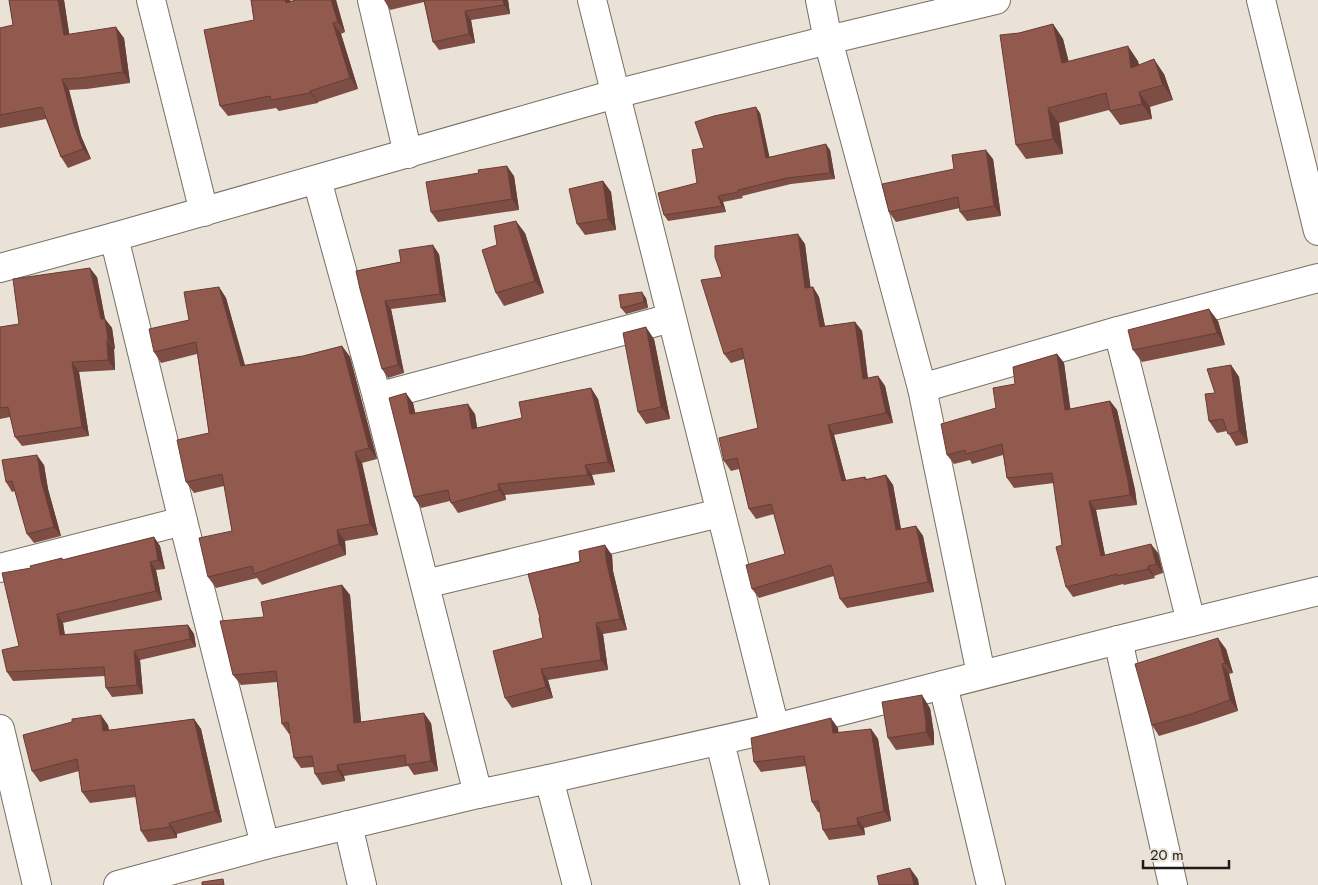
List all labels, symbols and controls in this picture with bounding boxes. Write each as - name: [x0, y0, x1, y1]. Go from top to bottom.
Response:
- scale bar: [1143, 838, 1229, 870]
- text: 20 m: [1150, 844, 1184, 866]

